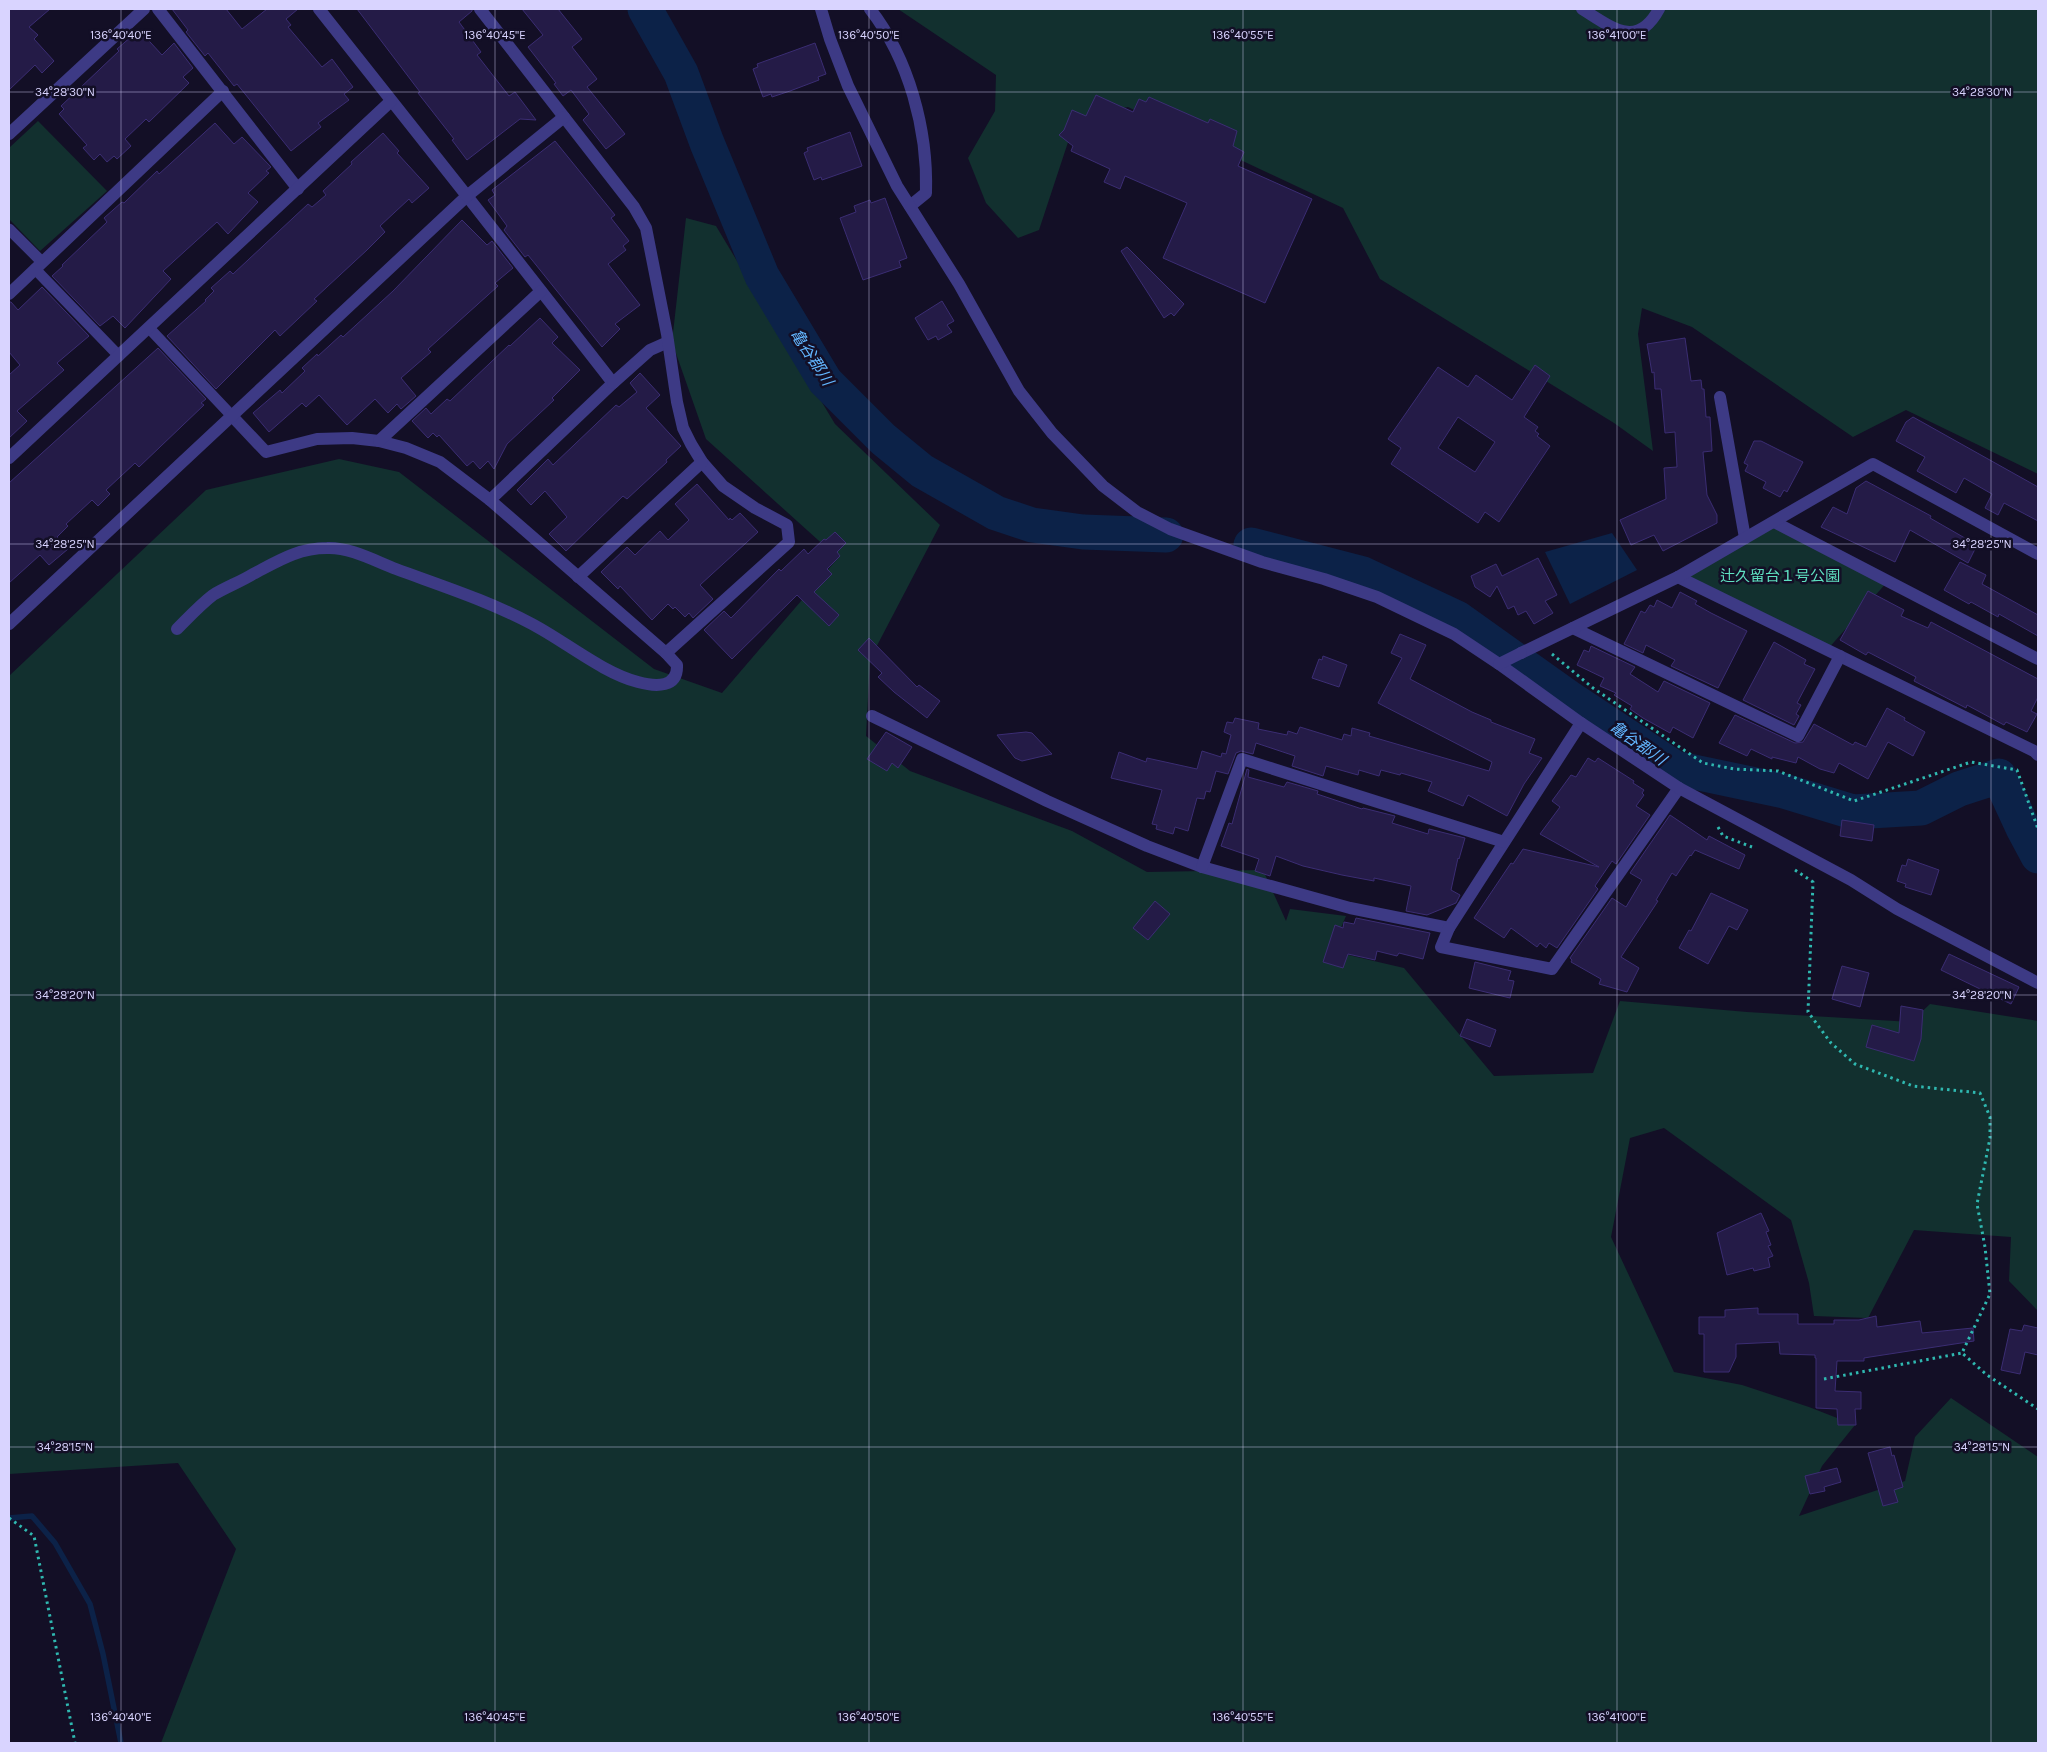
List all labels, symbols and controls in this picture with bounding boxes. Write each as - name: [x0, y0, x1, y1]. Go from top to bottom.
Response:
- text: 136°40'40"E: [90, 28, 152, 42]
- text: 136°40'45"E: [464, 28, 526, 42]
- text: 136°40'50"E: [838, 28, 900, 42]
- text: 136°40'55"E: [1212, 28, 1274, 42]
- text: 136°41'00"E: [1588, 28, 1646, 42]
- text: 34°28'30"N: [35, 85, 95, 99]
- text: 34°28'30"N: [1952, 85, 2012, 99]
- water label: 亀谷郡川: [787, 325, 838, 391]
- text: 34°28'25"N: [35, 537, 95, 551]
- text: 34°28'25"N: [1952, 537, 2012, 551]
- park label: 辻久留台１号公園: [1720, 567, 1840, 585]
- water label: 亀谷郡川: [1606, 717, 1671, 770]
- text: 34°28'20"N: [35, 988, 95, 1002]
- text: 34°28'20"N: [1952, 988, 2012, 1002]
- text: 34°28'15"N: [37, 1440, 93, 1454]
- text: 34°28'15"N: [1954, 1440, 2010, 1454]
- text: 136°40'40"E: [90, 1710, 152, 1724]
- text: 136°40'45"E: [464, 1710, 526, 1724]
- text: 136°40'50"E: [838, 1710, 900, 1724]
- text: 136°40'55"E: [1212, 1710, 1274, 1724]
- text: 136°41'00"E: [1588, 1710, 1646, 1724]

